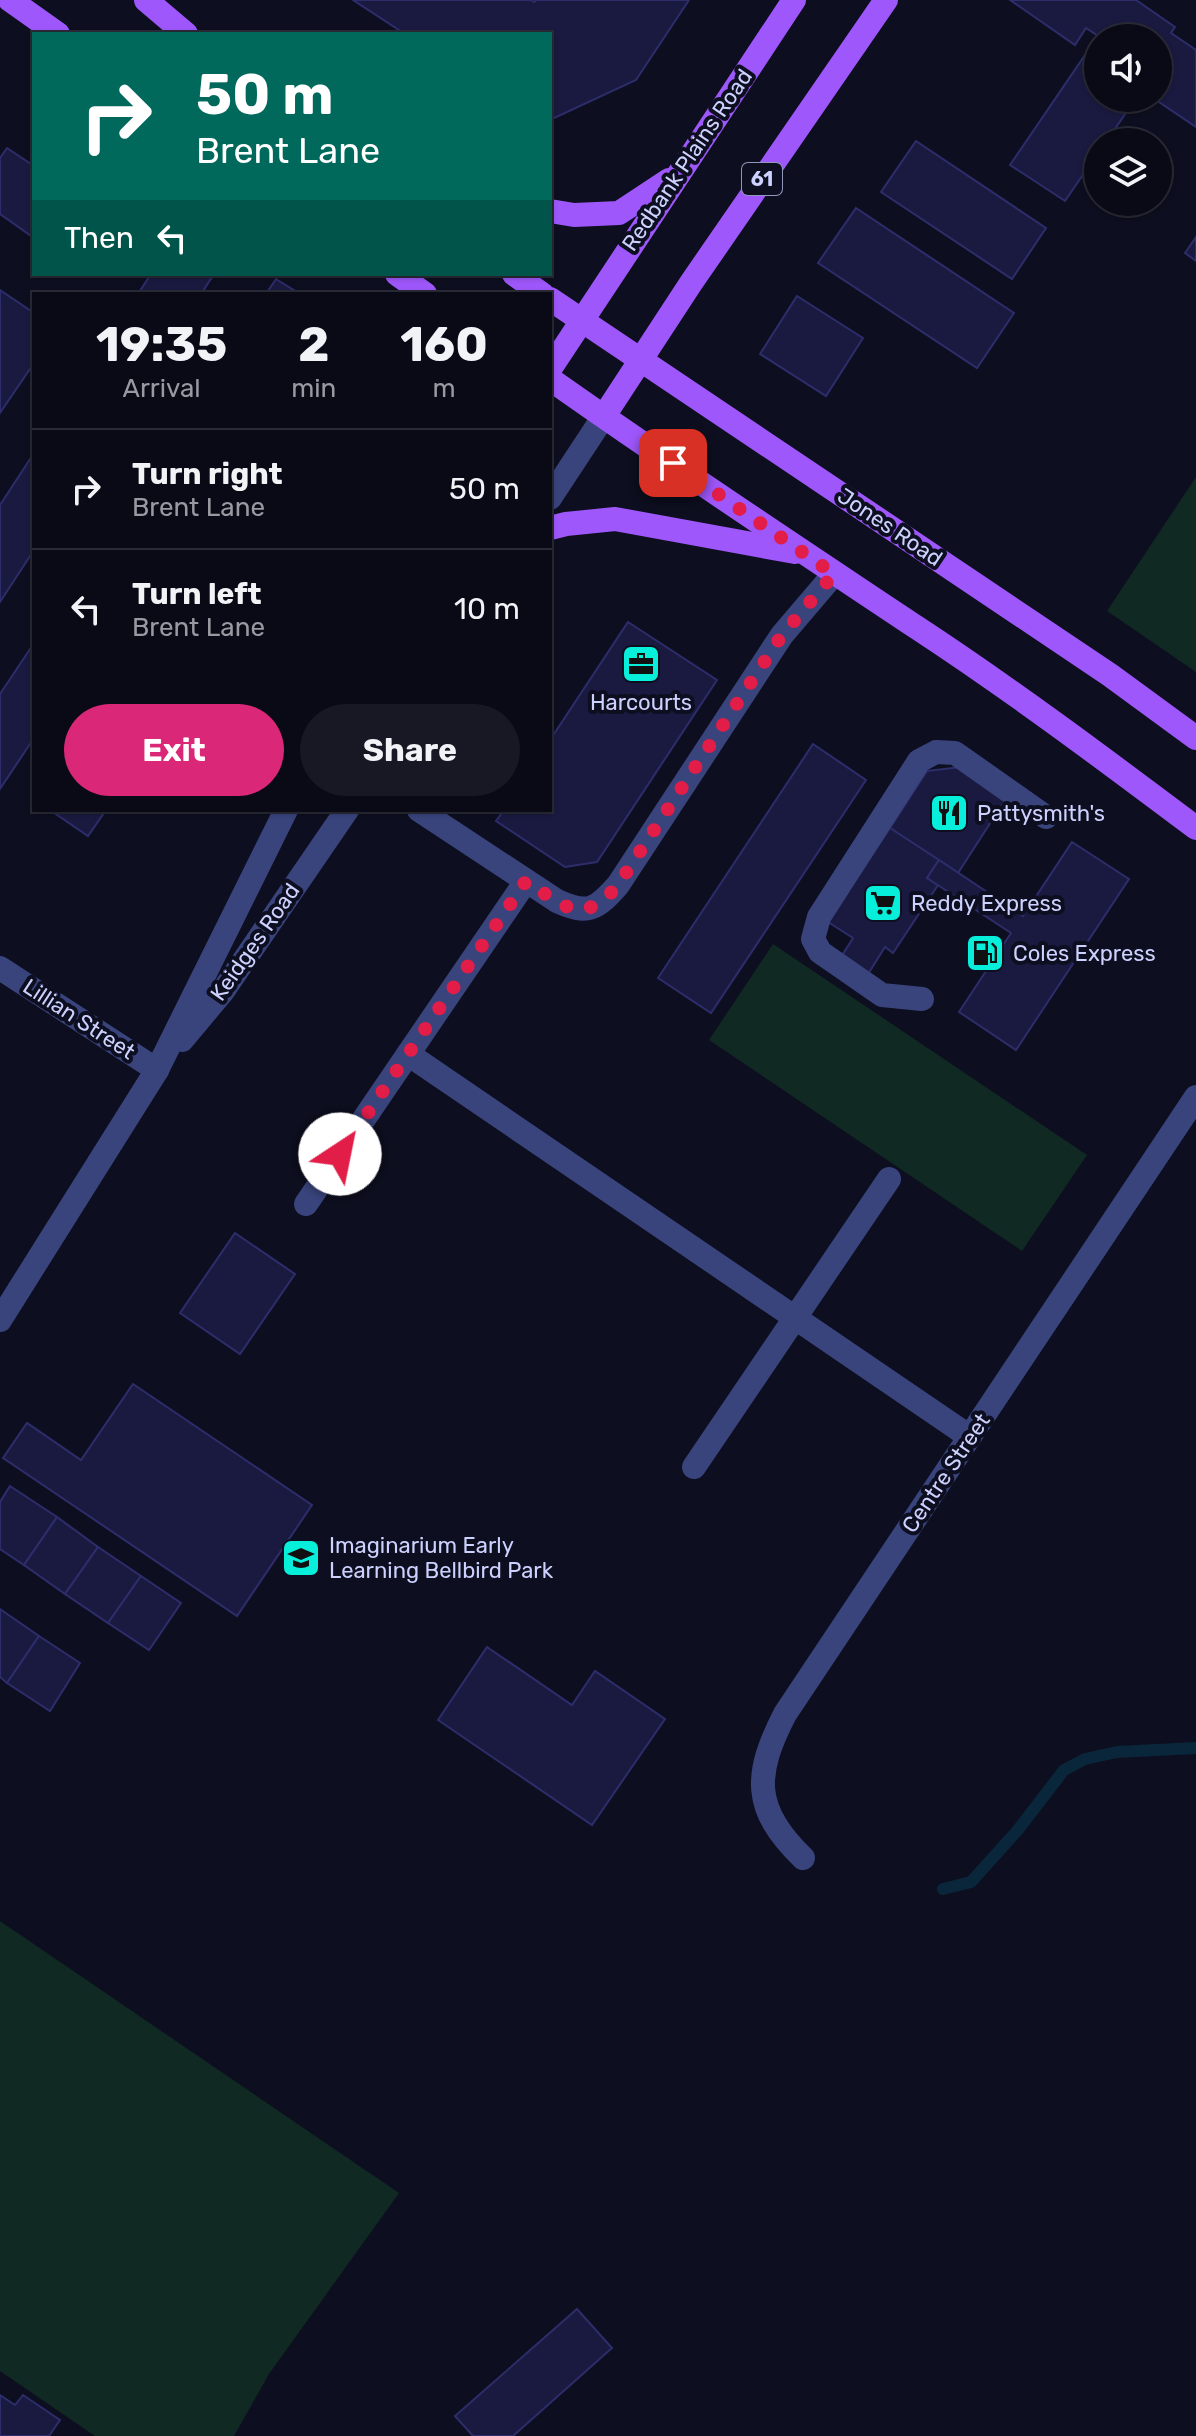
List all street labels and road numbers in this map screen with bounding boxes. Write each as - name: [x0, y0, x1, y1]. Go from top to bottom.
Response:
- street label: Redbank Plains Road: [616, 64, 758, 256]
- road number: 61: [742, 163, 782, 195]
- street label: Jones Road: [832, 482, 948, 572]
- street label: Keidges Road: [205, 878, 305, 1006]
- street label: Lillian Street: [18, 973, 140, 1065]
- street label: Centre Street: [896, 1408, 996, 1538]

